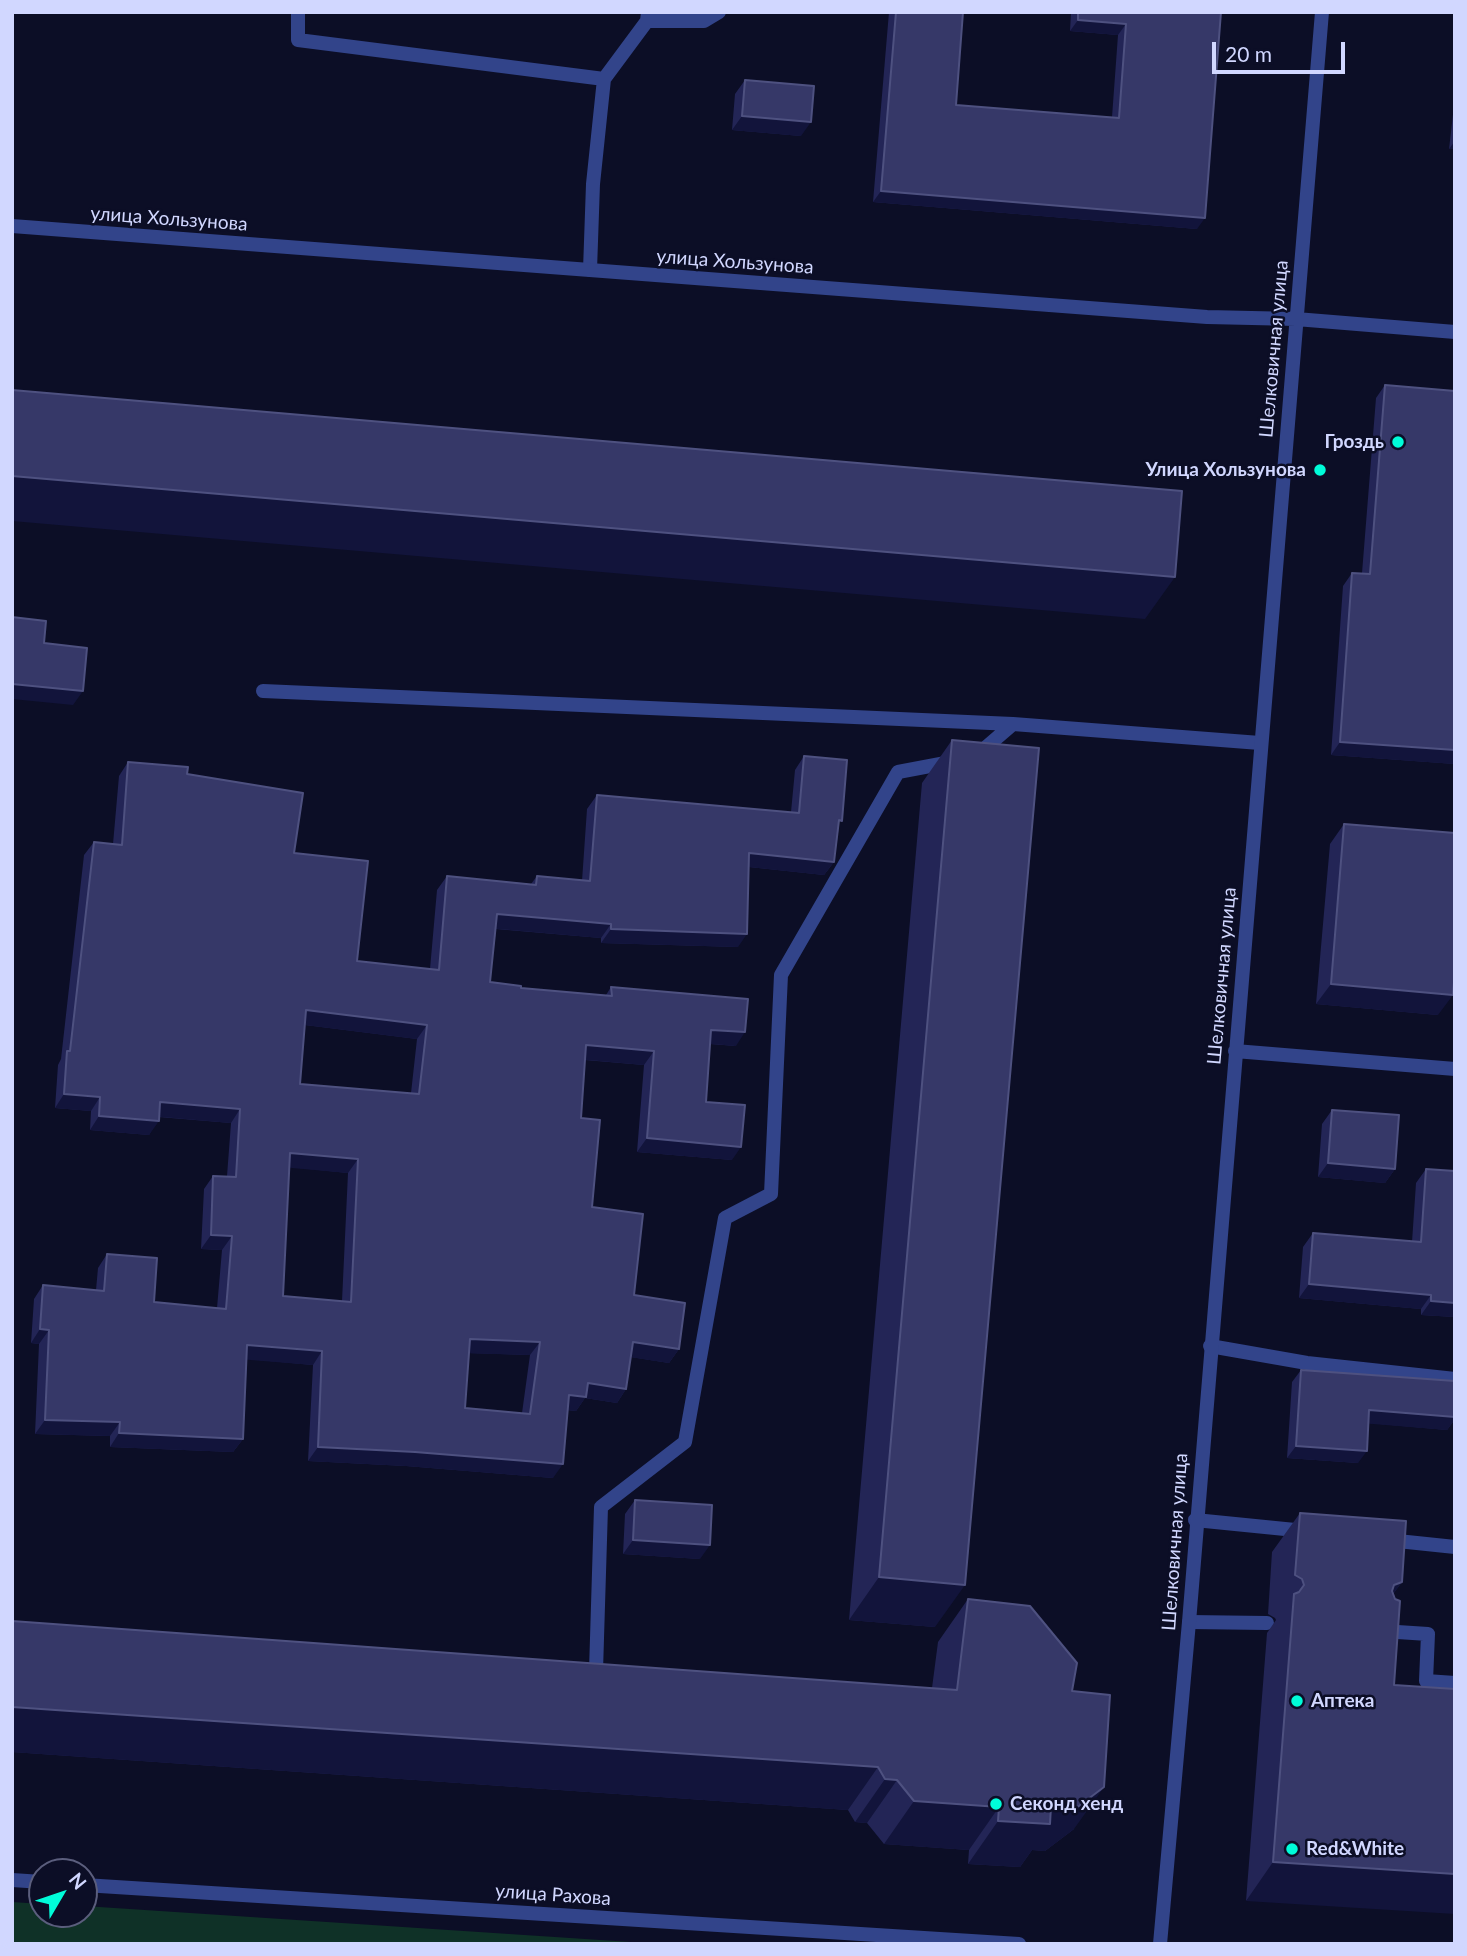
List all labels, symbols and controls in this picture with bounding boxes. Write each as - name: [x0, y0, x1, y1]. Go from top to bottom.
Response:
- scale bar: [1215, 28, 1348, 72]
- text: 20 m: [1225, 41, 1272, 66]
- street label: улица Хользунова: [90, 202, 248, 236]
- street label: улица Хользунова: [656, 245, 814, 279]
- street label: Шелковичная улица: [1255, 259, 1293, 439]
- place label: Гроздь: [1325, 431, 1384, 453]
- marker: Гроздь: [1390, 434, 1406, 450]
- place label: Улица Хользунова: [1146, 459, 1306, 481]
- marker: Улица Хользунова: [1312, 462, 1328, 478]
- street label: Шелковичная улица: [1203, 886, 1241, 1066]
- street label: Шелковичная улица: [1157, 1452, 1193, 1632]
- place label: Аптека: [1311, 1690, 1375, 1712]
- marker: Аптека: [1289, 1693, 1305, 1709]
- place label: Секонд хенд: [1010, 1793, 1123, 1815]
- marker: Секонд хенд: [988, 1796, 1004, 1812]
- place label: Red&White: [1306, 1838, 1404, 1860]
- marker: Red&White: [1284, 1841, 1300, 1857]
- north arrow: [28, 1858, 98, 1928]
- text: N: [65, 1868, 92, 1894]
- street label: улица Рахова: [494, 1880, 612, 1910]

